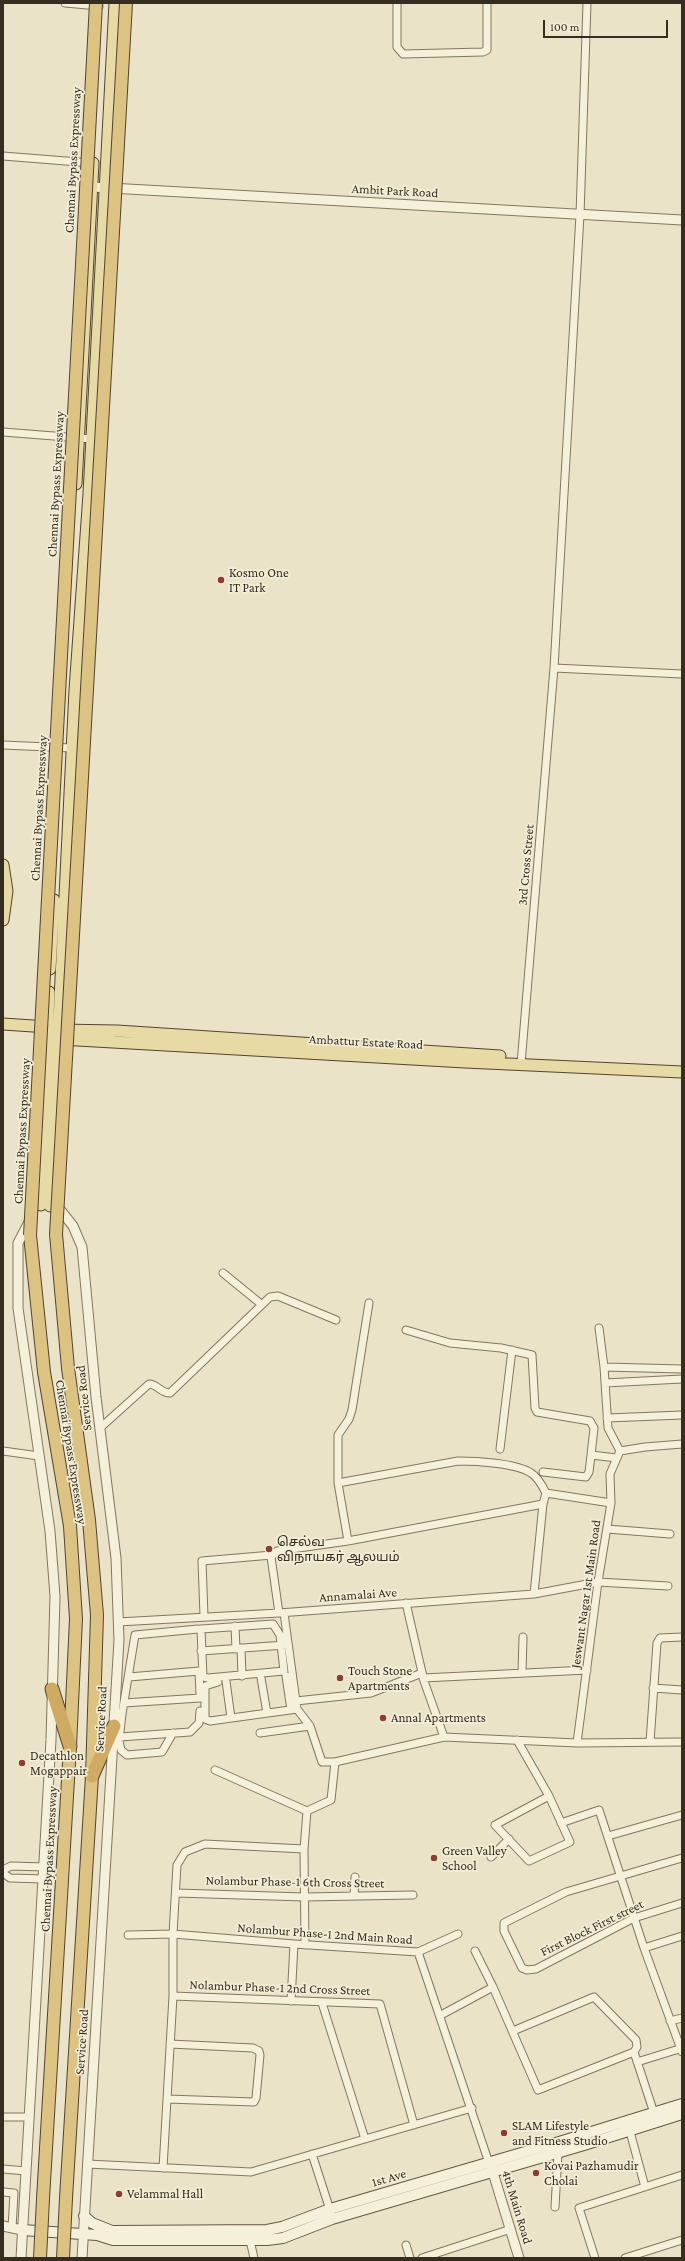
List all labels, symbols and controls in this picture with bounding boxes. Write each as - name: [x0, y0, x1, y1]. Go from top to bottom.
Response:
- scale bar: [545, 12, 670, 38]
- text: 100 m: [550, 20, 579, 34]
- street label: Chennai Bypass Expressway: [61, 87, 85, 233]
- street label: Ambit Park Road: [351, 181, 439, 201]
- street label: Chennai Bypass Expressway: [44, 411, 68, 557]
- place label: Kosmo One IT Park: [229, 565, 289, 596]
- marker: Kosmo One IT Park: [216, 575, 226, 585]
- street label: Chennai Bypass Expressway: [27, 735, 51, 881]
- street label: 3rd Cross Street: [515, 824, 537, 906]
- street label: Ambattur Estate Road: [309, 1031, 423, 1053]
- street label: Chennai Bypass Expressway: [10, 1058, 34, 1204]
- street label: Service Road: [73, 1365, 95, 1431]
- street label: Chennai Bypass Expressway: [52, 1379, 90, 1525]
- street label: Jeswant Nagar 1st Main Road: [568, 1519, 604, 1669]
- place label: செல்வ விநாயகர் ஆலயம்: [277, 1534, 400, 1565]
- marker: செல்வ விநாயகர் ஆலயம்: [264, 1544, 274, 1554]
- street label: Annamalai Ave: [319, 1585, 397, 1605]
- place label: Touch Stone Apartments: [348, 1663, 412, 1694]
- marker: Touch Stone Apartments: [335, 1673, 345, 1683]
- street label: Service Road: [91, 1686, 111, 1752]
- place label: Annal Apartments: [391, 1710, 486, 1726]
- marker: Annal Apartments: [378, 1713, 388, 1723]
- place label: Decathlon Mogappair: [30, 1748, 87, 1779]
- marker: Decathlon Mogappair: [17, 1758, 27, 1768]
- street label: Chennai Bypass Expressway: [37, 1786, 61, 1932]
- place label: Green Valley School: [442, 1843, 507, 1874]
- marker: Green Valley School: [429, 1853, 439, 1863]
- street label: Nolambur Phase-1 6th Cross Street: [205, 1873, 385, 1891]
- street label: First Block First street: [538, 1896, 646, 1960]
- street label: Nolambur Phase-1 2nd Main Road: [237, 1920, 413, 1948]
- street label: Nolambur Phase-1 2nd Cross Street: [189, 1977, 371, 1999]
- street label: Service Road: [72, 2009, 92, 2075]
- place label: SLAM Lifestyle and Fitness Studio: [512, 2118, 608, 2149]
- marker: SLAM Lifestyle and Fitness Studio: [499, 2128, 509, 2138]
- place label: Kovai Pazhamudir Cholai: [544, 2158, 639, 2189]
- street label: 1st Ave: [370, 2166, 408, 2190]
- street label: 4th Main Road: [498, 2168, 536, 2246]
- marker: Kovai Pazhamudir Cholai: [531, 2168, 541, 2178]
- place label: Velammal Hall: [127, 2186, 203, 2202]
- marker: Velammal Hall: [114, 2189, 124, 2199]

